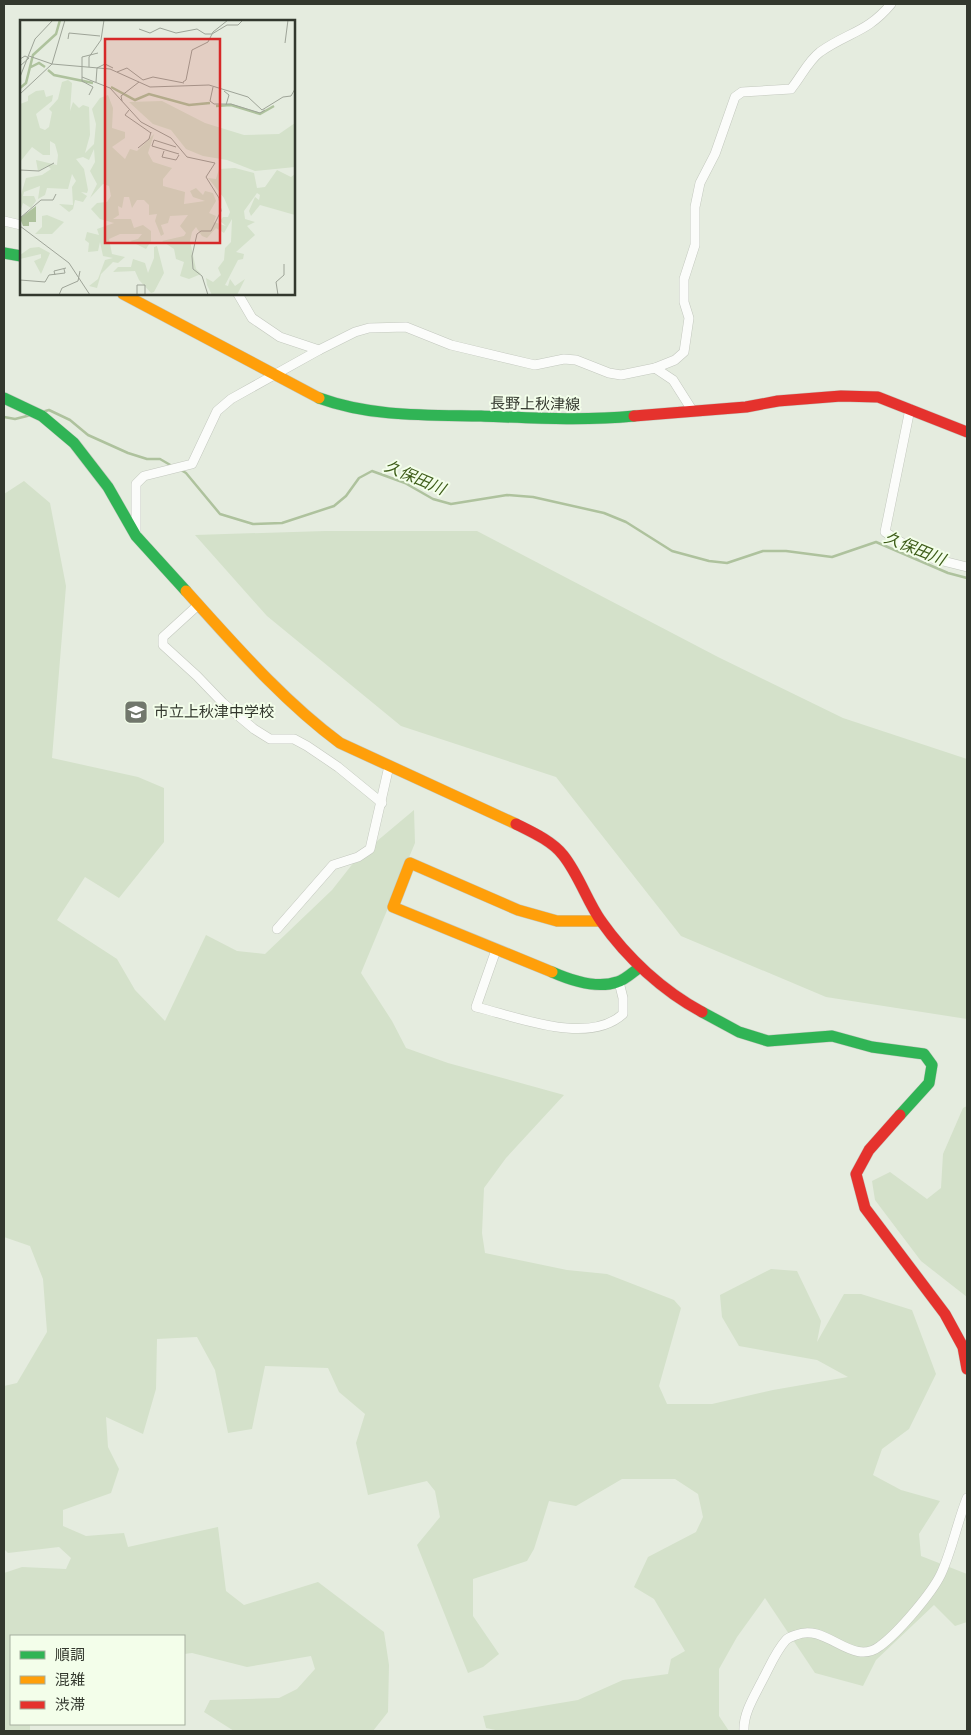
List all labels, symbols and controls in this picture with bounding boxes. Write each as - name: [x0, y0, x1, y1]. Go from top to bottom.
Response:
- inset map: [20, 20, 295, 295]
- street label: 長野上秋津線: [490, 394, 580, 413]
- water label: 久保田川: [382, 456, 450, 499]
- water label: 久保田川: [882, 528, 950, 570]
- school or university icon: 市立上秋津中学校: [123, 699, 149, 725]
- place label: 市立上秋津中学校: [154, 703, 274, 720]
- legend: [10, 1635, 185, 1725]
- text: 順調: [55, 1646, 85, 1663]
- text: 混雑: [55, 1671, 85, 1688]
- text: 渋滞: [55, 1696, 85, 1713]

